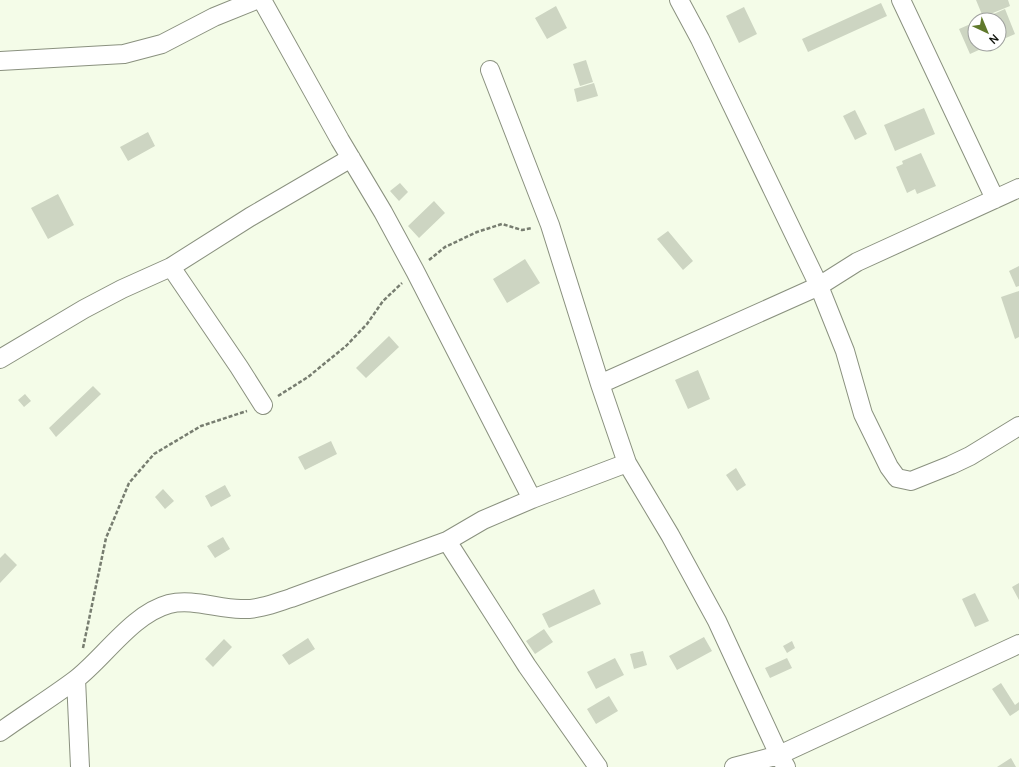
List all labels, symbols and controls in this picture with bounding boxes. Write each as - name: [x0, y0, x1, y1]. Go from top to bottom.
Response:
- north arrow: [967, 12, 1007, 52]
- text: N: [986, 31, 1002, 48]

